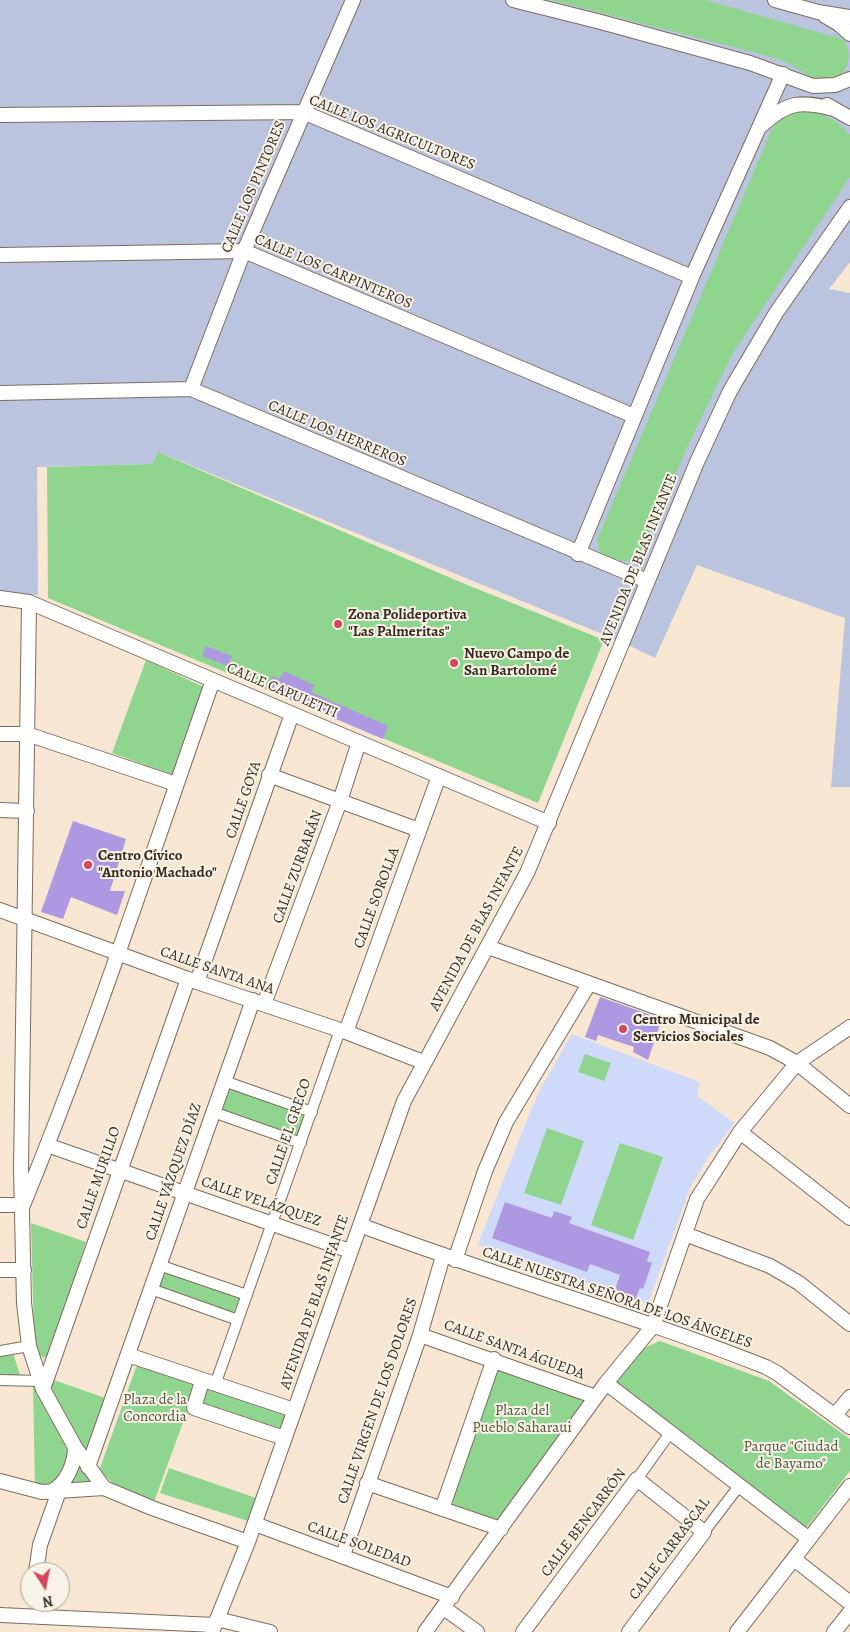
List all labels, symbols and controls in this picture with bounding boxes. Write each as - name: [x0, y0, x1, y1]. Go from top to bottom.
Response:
- street label: CALLE LOS AGRICULTORES: [306, 91, 478, 175]
- street label: CALLE LOS PINTORES: [218, 118, 290, 256]
- street label: CALLE LOS CARPINTEROS: [252, 231, 414, 313]
- street label: CALLE LOS HERREROS: [265, 397, 409, 471]
- street label: AVENIDA DE BLAS INFANTE: [596, 472, 682, 648]
- place label: Zona Polideportiva "Las Palmeritas": [348, 606, 467, 641]
- marker: Zona Polideportiva "Las Palmeritas": [332, 618, 344, 630]
- place label: Nuevo Campo de San Bartolomé: [464, 645, 569, 680]
- marker: Nuevo Campo de San Bartolomé: [448, 657, 460, 669]
- street label: CALLE CAPULETTI: [224, 659, 340, 723]
- street label: CALLE GOYA: [222, 759, 266, 841]
- street label: CALLE ZURBARÁN: [269, 808, 327, 926]
- street label: AVENIDA DE BLAS INFANTE: [426, 844, 528, 1014]
- street label: CALLE SOROLLA: [350, 845, 404, 951]
- place label: Centro Cívico "Antonio Machado": [98, 847, 217, 882]
- marker: Centro Cívico "Antonio Machado": [82, 859, 94, 871]
- street label: CALLE SANTA ANA: [158, 943, 276, 999]
- place label: Centro Municipal de Servicios Sociales: [633, 1011, 760, 1046]
- marker: Centro Municipal de Servicios Sociales: [617, 1023, 629, 1035]
- street label: CALLE EL GRECO: [262, 1076, 316, 1188]
- street label: CALLE VÁZQUEZ DÍAZ: [142, 1101, 206, 1243]
- street label: CALLE MURILLO: [73, 1124, 125, 1232]
- street label: CALLE VELÁZQUEZ: [199, 1173, 323, 1231]
- street label: AVENIDA DE BLAS INFANTE: [277, 1212, 353, 1392]
- street label: CALLE NUESTRA SEÑORA DE LOS ÁNGELES: [480, 1243, 754, 1353]
- street label: CALLE VIRGEN DE LOS DOLORES: [334, 1295, 422, 1507]
- street label: CALLE SANTA ÁGUEDA: [441, 1316, 587, 1384]
- park label: Plaza de la Concordia: [123, 1391, 187, 1426]
- park label: Plaza del Pueblo Saharaui: [472, 1402, 572, 1437]
- park label: Parque "Ciudad de Bayamo": [743, 1438, 839, 1473]
- street label: CALLE BENCARRÓN: [537, 1465, 631, 1581]
- street label: CALLE CARRASCAL: [626, 1494, 714, 1604]
- street label: CALLE SOLEDAD: [305, 1518, 413, 1572]
- north arrow: [20, 1562, 70, 1612]
- text: N: [41, 1591, 55, 1612]

